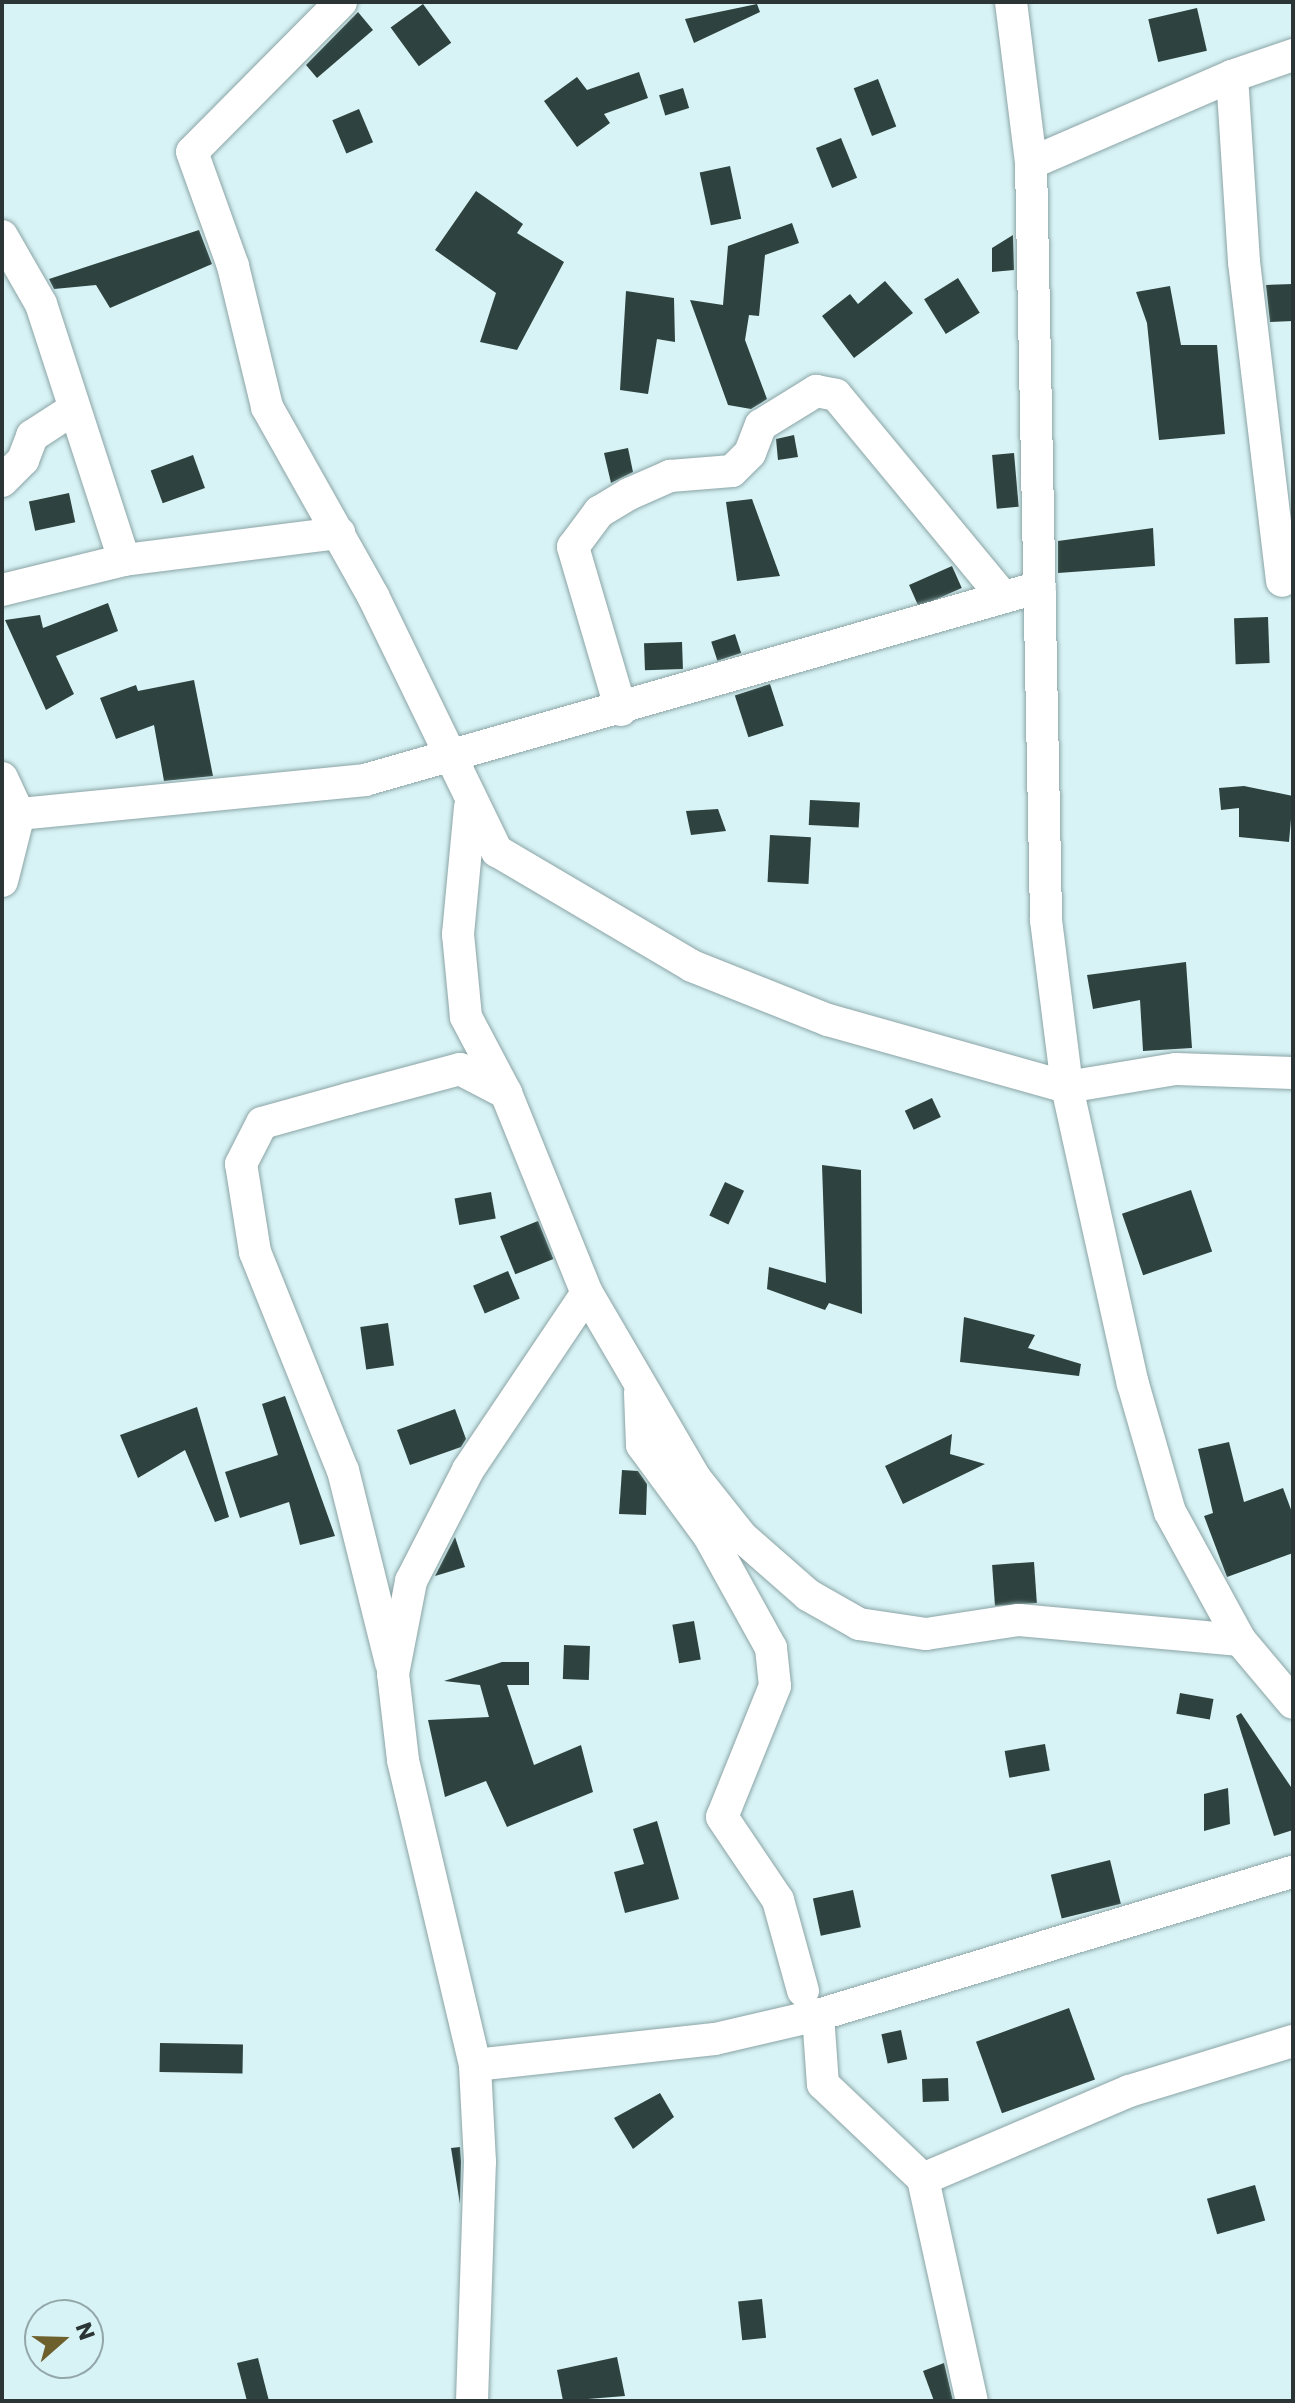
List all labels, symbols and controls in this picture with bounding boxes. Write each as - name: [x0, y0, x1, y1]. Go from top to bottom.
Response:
- north arrow: [24, 2299, 104, 2379]
- text: N: [68, 2318, 103, 2344]

